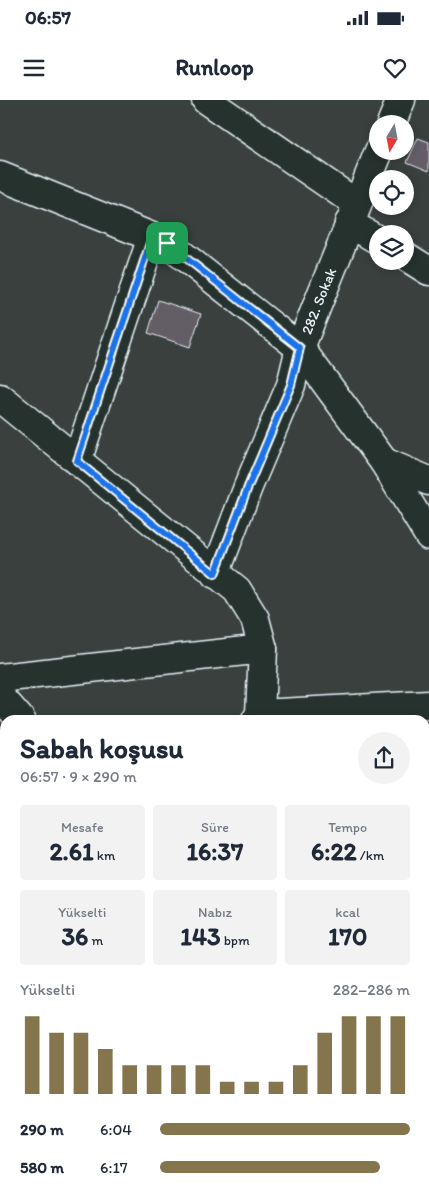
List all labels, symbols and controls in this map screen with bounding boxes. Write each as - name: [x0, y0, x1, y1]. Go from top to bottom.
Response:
- text: 06:57: [25, 6, 71, 29]
- icon: menu: [20, 54, 48, 82]
- text: Runloop: [175, 54, 254, 81]
- icon: heart: [381, 54, 409, 82]
- north arrow: [369, 115, 414, 160]
- map controls: [369, 115, 414, 270]
- button: locate: [369, 170, 414, 215]
- pin: [146, 222, 188, 264]
- button: layers: [369, 225, 414, 270]
- icon: arrive: [153, 229, 181, 257]
- street label: 282. Sokak: [297, 265, 340, 337]
- text: Sabah koşusu: [20, 731, 184, 765]
- button: share: [358, 732, 410, 784]
- text: 06:57 · 9 × 290 m: [20, 767, 137, 786]
- text: Mesafe: [61, 819, 104, 836]
- text: Süre: [201, 819, 229, 836]
- text: Tempo: [328, 819, 367, 836]
- text: 2.61: [49, 836, 94, 866]
- text: 16:37: [187, 836, 243, 866]
- text: 6:22: [311, 836, 357, 866]
- text: km: [94, 847, 115, 864]
- text: /km: [357, 847, 384, 864]
- text: Yükselti: [58, 904, 106, 921]
- text: Nabız: [198, 904, 232, 921]
- text: kcal: [335, 904, 360, 921]
- text: 36: [61, 921, 88, 951]
- text: 143: [180, 921, 221, 951]
- text: 170: [328, 921, 367, 951]
- text: m: [88, 932, 103, 949]
- text: bpm: [221, 932, 250, 949]
- text: Yükselti: [20, 980, 75, 999]
- text: 282–286 m: [333, 980, 410, 999]
- text: 290 m: [20, 1120, 64, 1139]
- text: 6:04: [100, 1120, 132, 1139]
- text: 580 m: [20, 1158, 64, 1177]
- text: 6:17: [100, 1158, 128, 1177]

